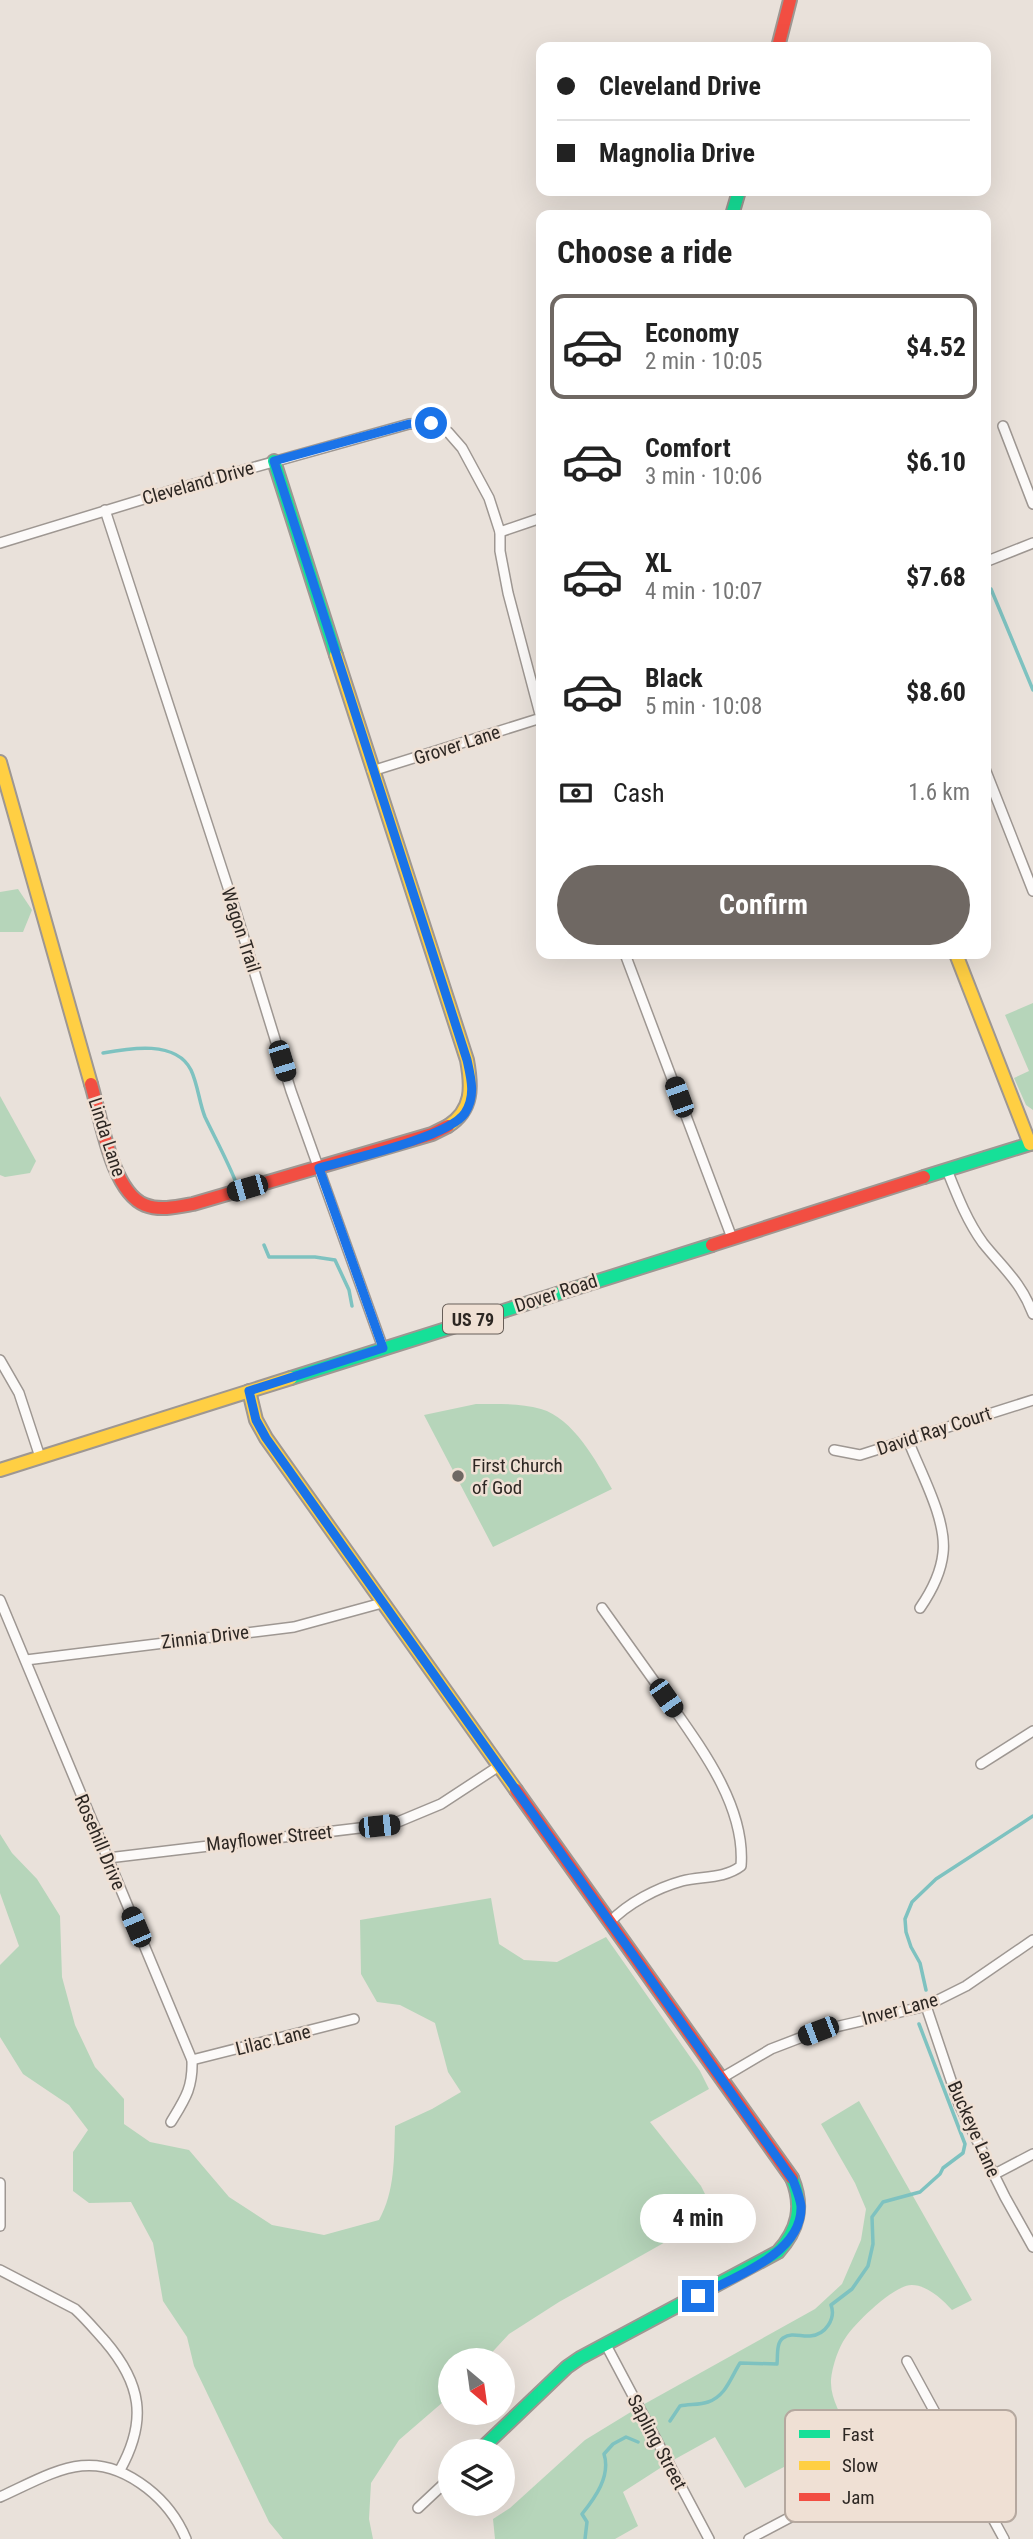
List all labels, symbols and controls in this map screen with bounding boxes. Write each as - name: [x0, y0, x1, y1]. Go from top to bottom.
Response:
- text: Cleveland Drive: [599, 71, 761, 101]
- text: Magnolia Drive: [599, 138, 755, 168]
- text: Choose a ride: [557, 233, 732, 271]
- icon: car: [561, 315, 624, 378]
- text: Economy: [645, 318, 739, 348]
- text: $4.52: [906, 332, 966, 362]
- text: 2 min · 10:05: [645, 348, 762, 375]
- route start: [415, 407, 447, 439]
- icon: car: [561, 430, 624, 493]
- text: Comfort: [645, 433, 731, 463]
- text: $6.10: [906, 447, 966, 477]
- street label: Cleveland Drive: [139, 456, 257, 510]
- text: 3 min · 10:06: [645, 463, 762, 490]
- icon: car: [561, 545, 624, 608]
- text: XL: [645, 548, 672, 578]
- text: $7.68: [906, 562, 966, 592]
- text: 4 min · 10:07: [645, 578, 762, 605]
- icon: car: [561, 660, 624, 723]
- text: Black: [645, 663, 703, 693]
- text: $8.60: [906, 677, 966, 707]
- text: 5 min · 10:08: [645, 693, 762, 720]
- street label: Grover Lane: [411, 720, 503, 770]
- icon: cash: [557, 774, 595, 812]
- text: Cash: [613, 778, 665, 808]
- text: 1.6 km: [908, 779, 970, 806]
- button: Confirm: [557, 865, 970, 945]
- street label: Wagon Trail: [216, 885, 266, 975]
- car: [266, 1038, 299, 1084]
- car: [662, 1074, 697, 1120]
- street label: Linda Lane: [83, 1095, 131, 1180]
- car: [224, 1172, 271, 1204]
- street label: Dover Road: [512, 1269, 600, 1317]
- road number: US 79: [443, 1304, 503, 1334]
- street label: David Ray Court: [874, 1402, 994, 1460]
- place label: First Church of God: [472, 1454, 563, 1499]
- marker: First Church of God: [450, 1468, 466, 1484]
- street label: Zinnia Drive: [160, 1620, 250, 1654]
- car: [646, 1675, 687, 1721]
- street label: Rosehill Drive: [70, 1791, 130, 1893]
- car: [358, 1813, 401, 1839]
- street label: Mayflower Street: [205, 1820, 333, 1856]
- car: [119, 1904, 154, 1950]
- street label: Inver Lane: [860, 1988, 940, 2030]
- car: [795, 2014, 842, 2048]
- street label: Lilac Lane: [233, 2020, 313, 2060]
- street label: Buckeye Lane: [943, 2077, 1005, 2181]
- callout: 4 min: [640, 2194, 756, 2244]
- text: 4 min: [672, 2205, 724, 2232]
- route end: [682, 2280, 714, 2312]
- north arrow: [438, 2348, 514, 2426]
- map controls: [438, 2348, 515, 2516]
- street label: Sapling Street: [622, 2390, 692, 2494]
- legend: [785, 2410, 1016, 2522]
- text: Fast: [842, 2423, 874, 2446]
- button: layers: [438, 2439, 515, 2516]
- text: Slow: [842, 2454, 878, 2477]
- text: Jam: [842, 2486, 875, 2509]

